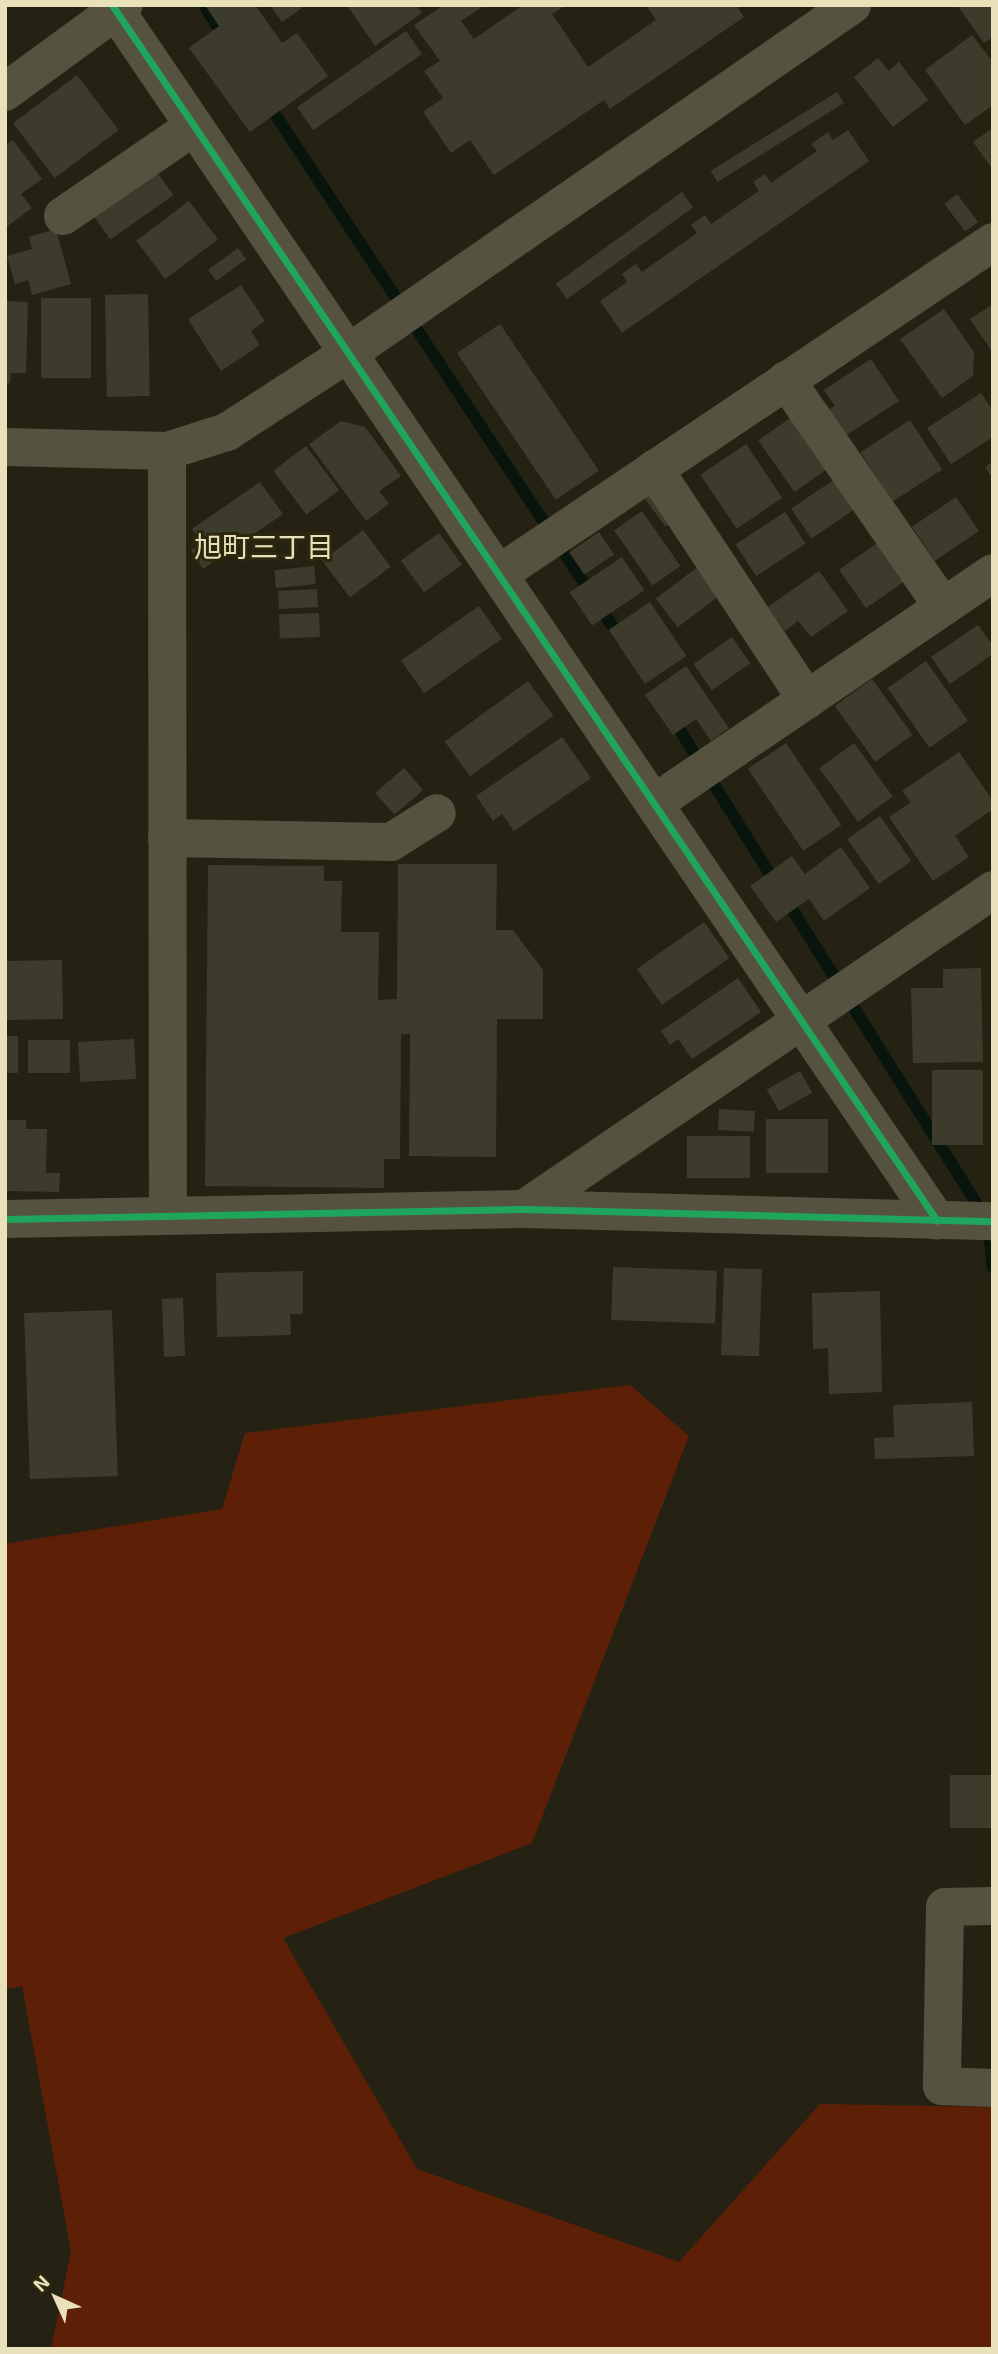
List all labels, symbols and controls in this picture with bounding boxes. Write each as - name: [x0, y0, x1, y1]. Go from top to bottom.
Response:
- district label: 旭町三丁目: [194, 529, 334, 563]
- north arrow: [21, 2263, 91, 2333]
- text: N: [28, 2270, 54, 2296]

